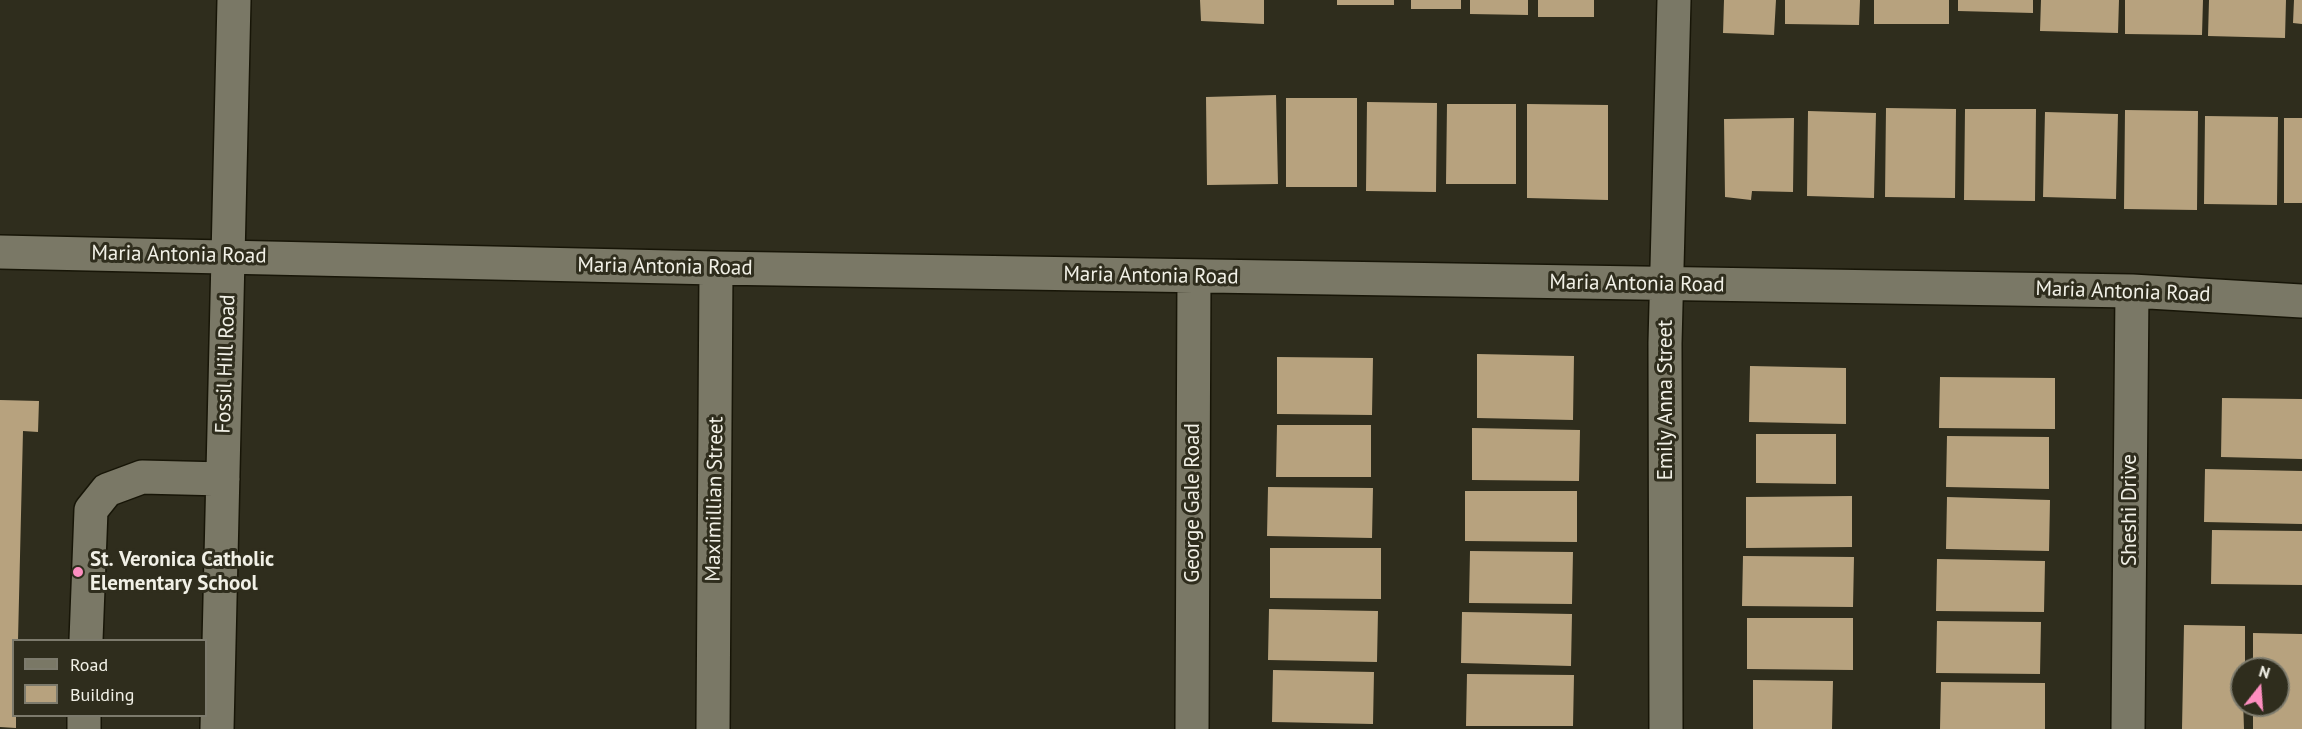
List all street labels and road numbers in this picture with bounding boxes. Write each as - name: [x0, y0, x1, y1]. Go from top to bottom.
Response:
- street label: Maria Antonia Road: [91, 241, 267, 269]
- street label: Maria Antonia Road: [577, 253, 753, 281]
- street label: Maria Antonia Road: [1063, 262, 1239, 290]
- street label: Maria Antonia Road: [1549, 270, 1725, 298]
- street label: Maria Antonia Road: [2035, 276, 2211, 308]
- street label: Fossil Hill Road: [211, 294, 241, 434]
- street label: Emily Anna Street: [1653, 320, 1679, 480]
- street label: Maximillian Street: [701, 416, 729, 582]
- street label: George Gale Road: [1180, 423, 1206, 583]
- street label: Sheshi Drive: [2117, 454, 2143, 566]

